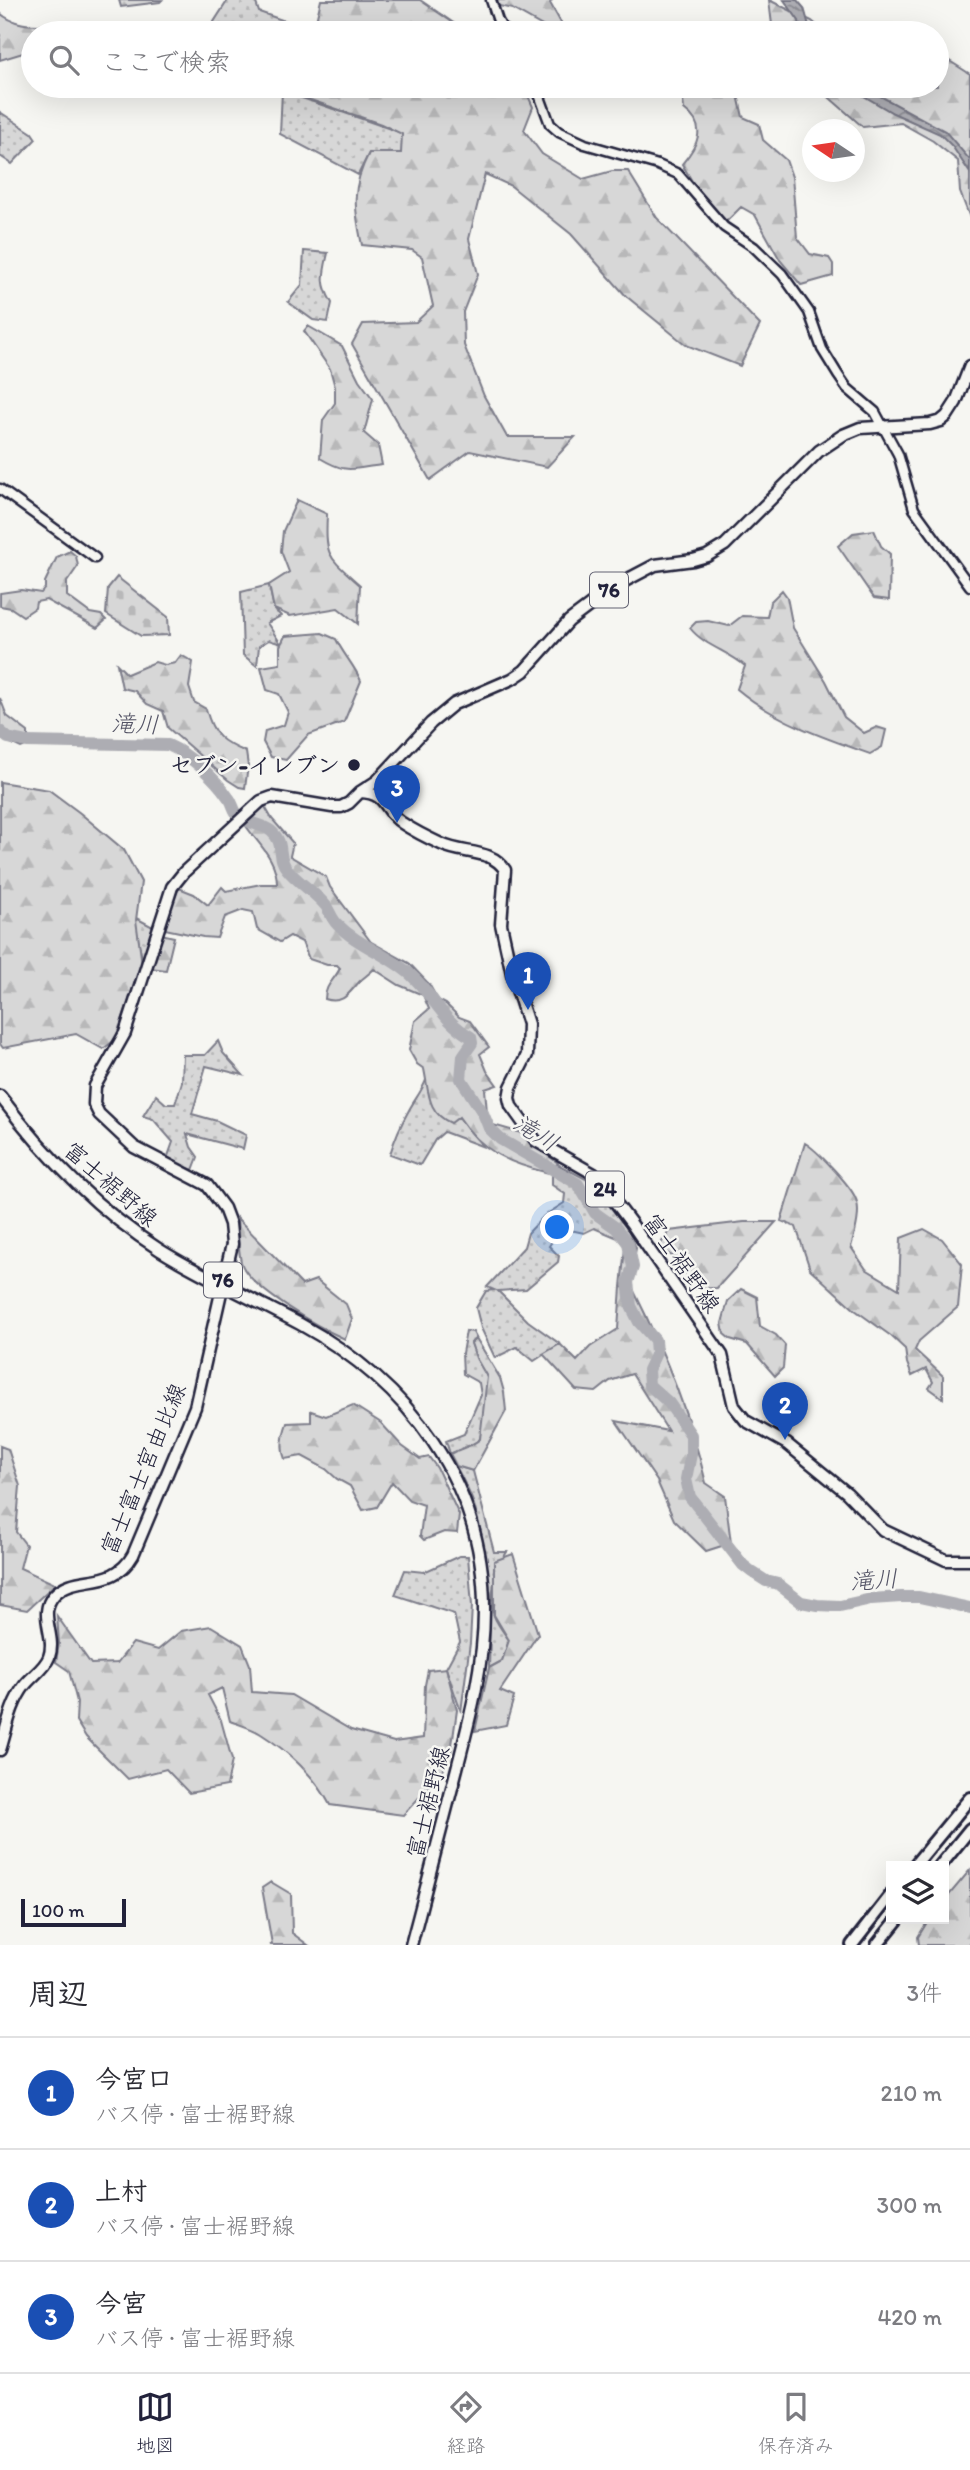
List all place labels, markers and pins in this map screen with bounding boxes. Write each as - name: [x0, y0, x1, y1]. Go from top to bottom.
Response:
- place label: セブン-イレブン: [170, 751, 340, 779]
- marker: セブン-イレブン: [346, 757, 362, 773]
- pin: 3: [374, 765, 420, 823]
- pin: 1: [505, 952, 551, 1010]
- pin: 2: [762, 1382, 808, 1440]

